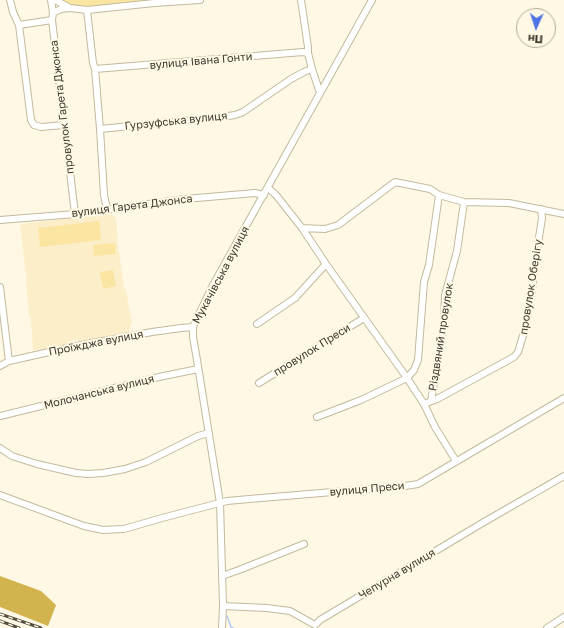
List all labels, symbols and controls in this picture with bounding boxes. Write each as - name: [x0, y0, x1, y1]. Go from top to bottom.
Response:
- north arrow: [516, 8, 556, 48]
- text: Пн: [528, 33, 543, 46]
- street label: провулок Гарета Джонса: [47, 39, 77, 175]
- street label: вулиця Івана Гонти: [149, 50, 253, 72]
- street label: Гурзуфська вулиця: [124, 109, 228, 133]
- street label: вулиця Гарета Джонса: [71, 192, 193, 220]
- street label: Мукачівська вулиця: [190, 224, 252, 326]
- street label: провулок Оберігу: [517, 238, 545, 336]
- street label: Різдвяний провулок: [426, 282, 456, 392]
- street label: провулок Преси: [271, 321, 353, 379]
- street label: Проїжджа вулиця: [48, 327, 144, 359]
- street label: Молочанська вулиця: [42, 372, 156, 412]
- street label: вулиця Преси: [329, 479, 405, 499]
- street label: Чепурна вулиця: [356, 546, 438, 602]

